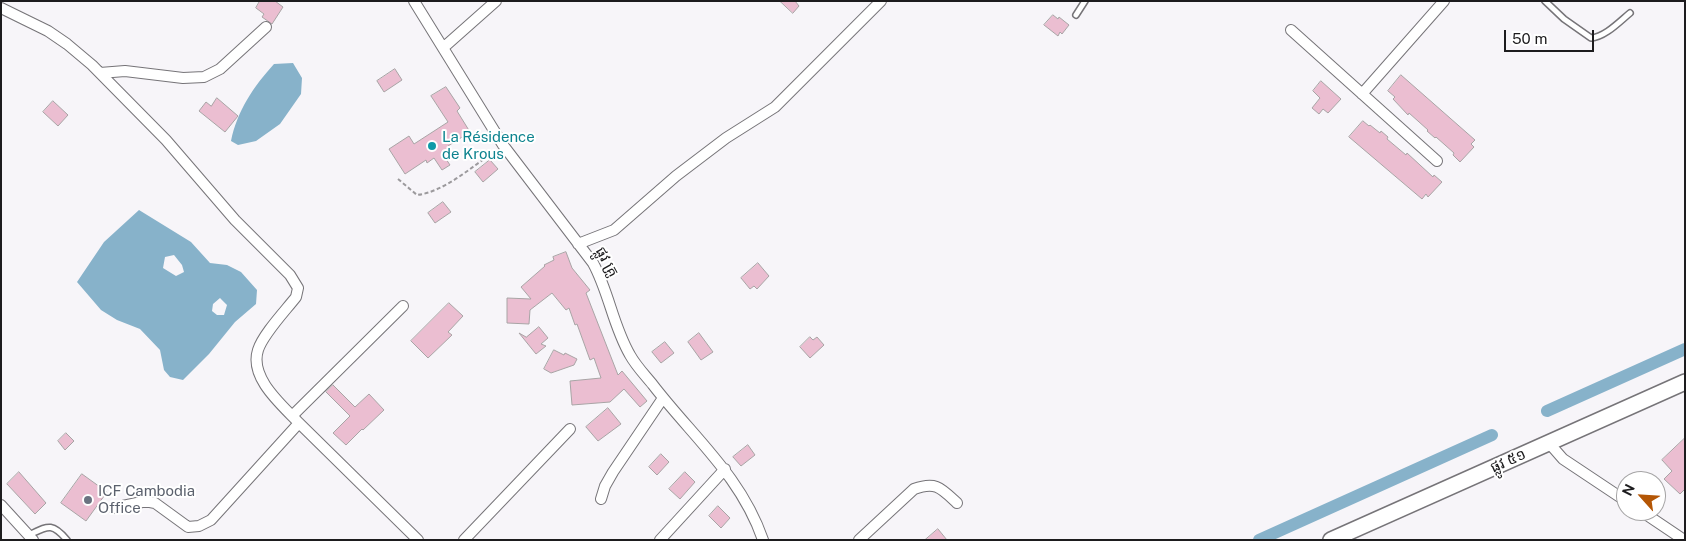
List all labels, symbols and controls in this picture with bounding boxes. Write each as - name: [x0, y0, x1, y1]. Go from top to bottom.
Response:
- scale bar: [1506, 20, 1596, 52]
- text: 50 m: [1512, 30, 1547, 47]
- place label: La Résidence de Krous: [442, 128, 535, 163]
- marker: La Résidence de Krous: [426, 140, 438, 152]
- street label: ផ្លូវ គ្រូ: [591, 244, 623, 280]
- street label: ផ្លូវ ៥១: [1487, 445, 1529, 477]
- north arrow: [1616, 471, 1666, 521]
- text: N: [1619, 481, 1638, 498]
- place label: ICF Cambodia Office: [98, 482, 195, 517]
- marker: ICF Cambodia Office: [82, 494, 94, 506]

